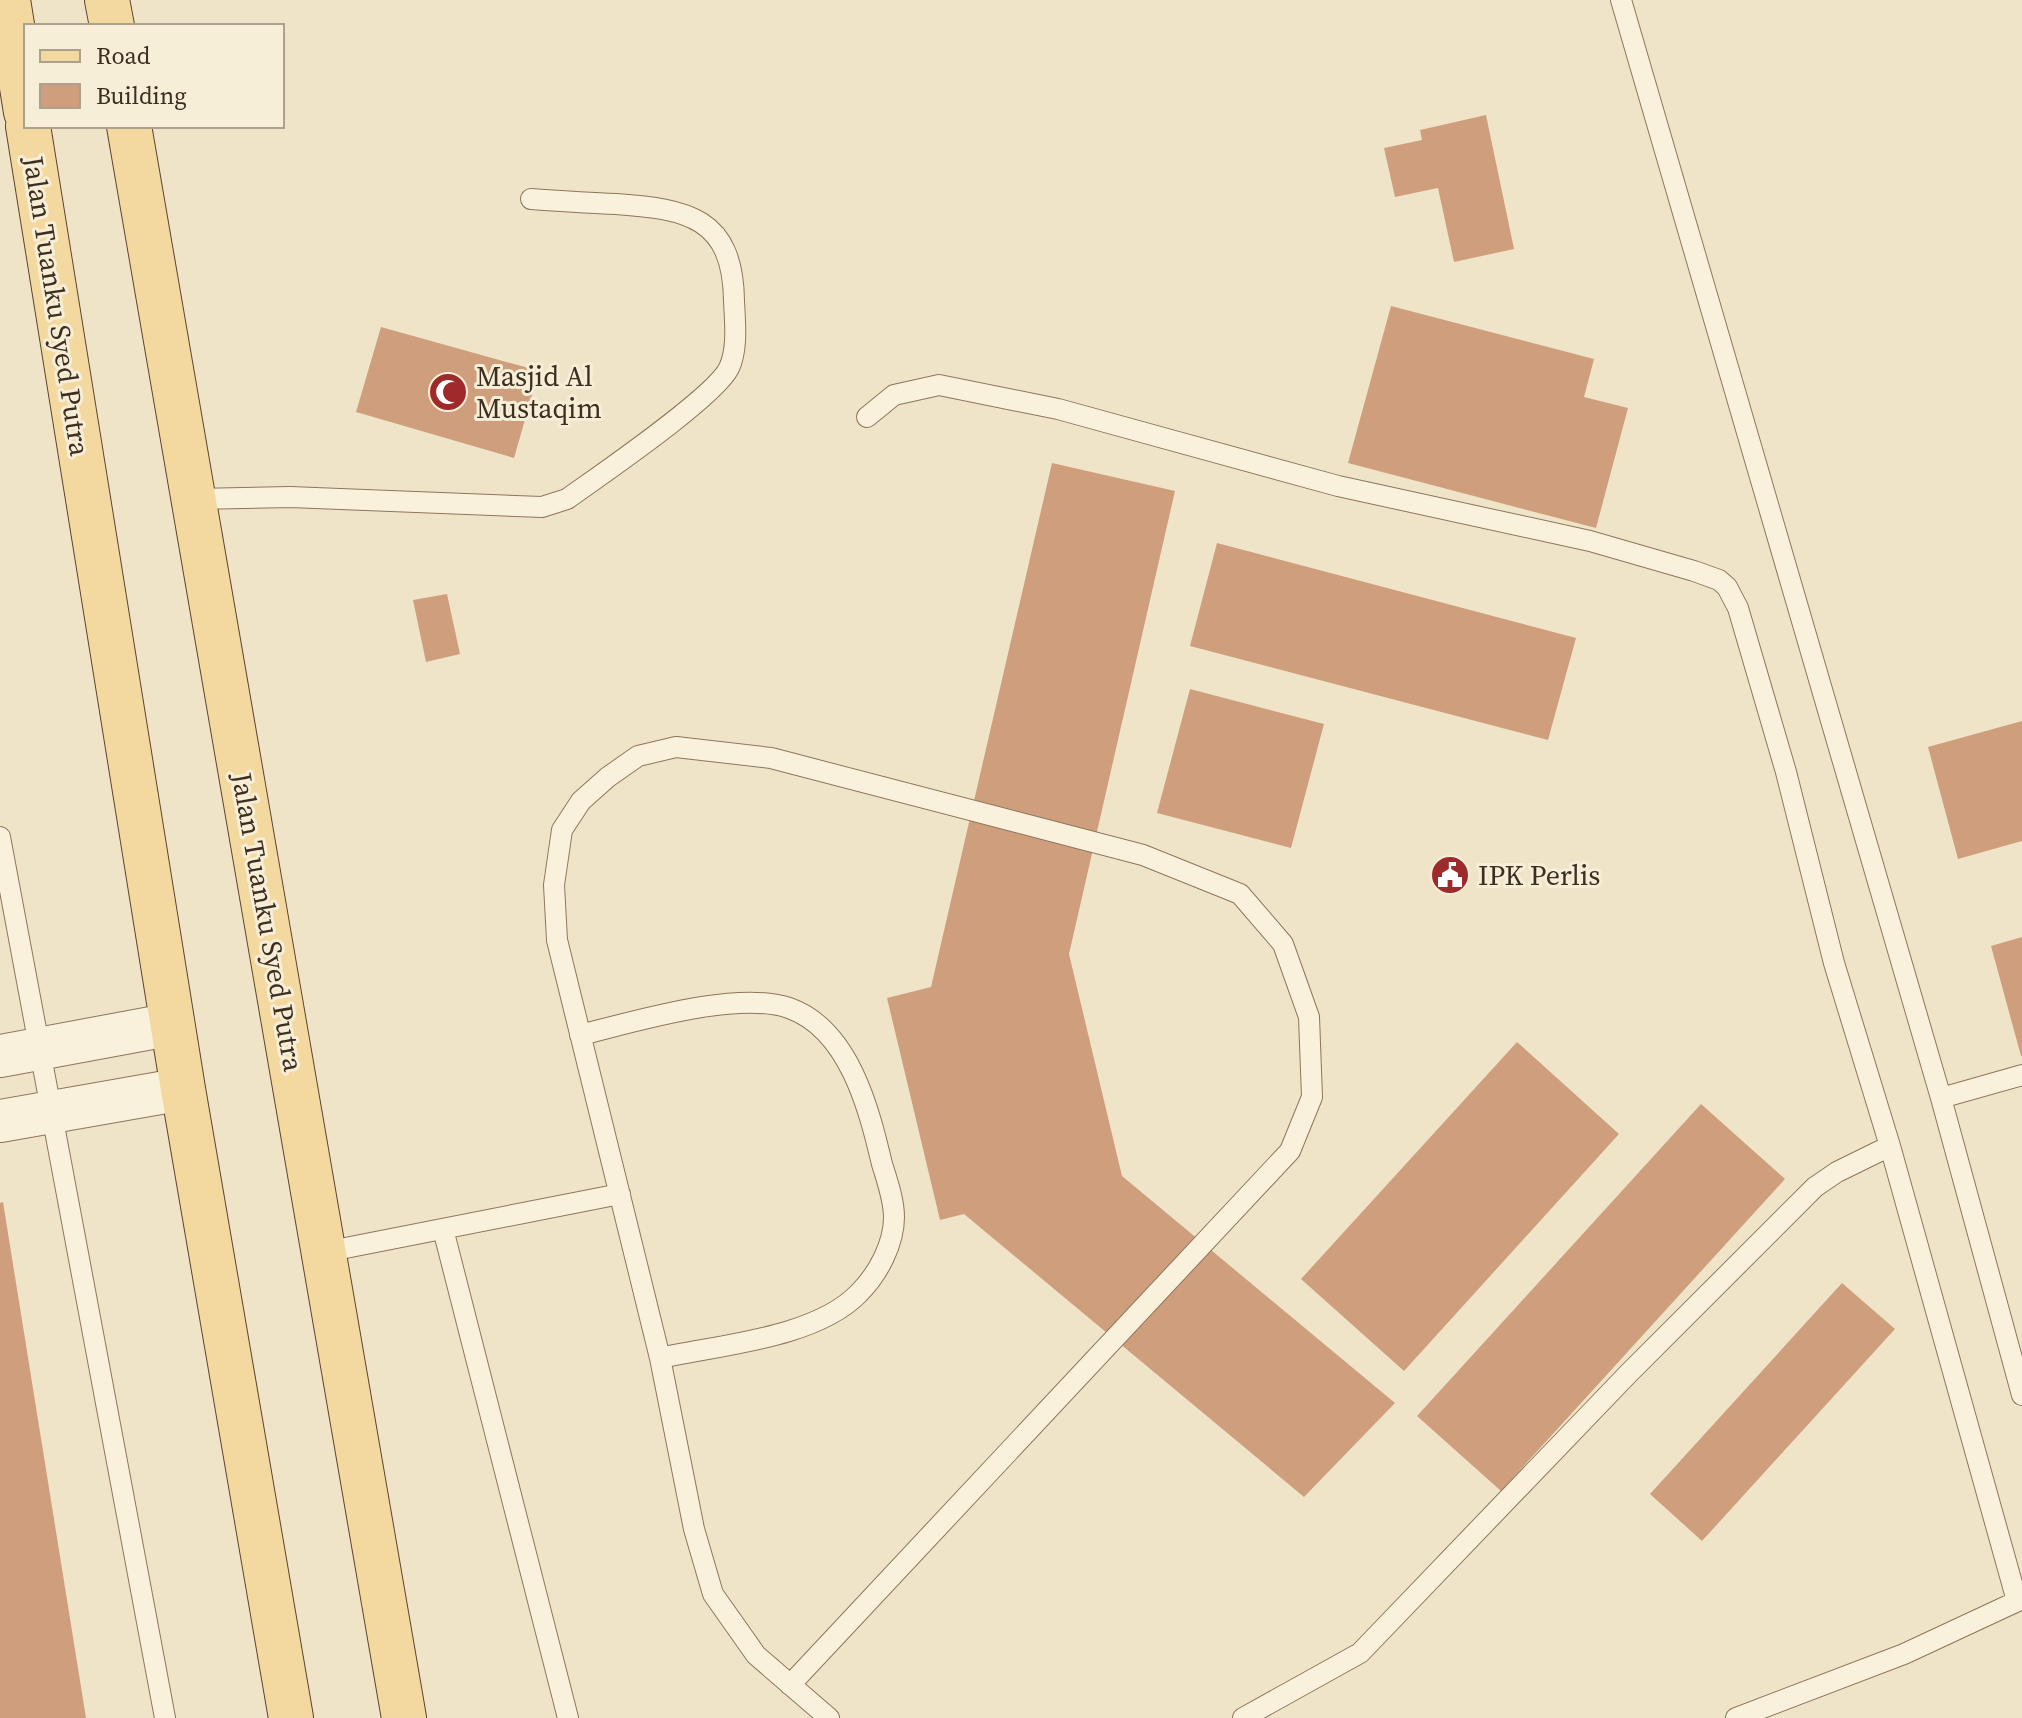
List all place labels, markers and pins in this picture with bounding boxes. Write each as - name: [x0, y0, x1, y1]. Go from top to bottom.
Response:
- place label: Masjid Al Mustaqim: [476, 357, 602, 427]
- mosque icon: Masjid Al Mustaqim: [427, 371, 469, 413]
- public building icon: IPK Perlis: [1429, 854, 1471, 896]
- place label: IPK Perlis: [1478, 856, 1600, 894]

